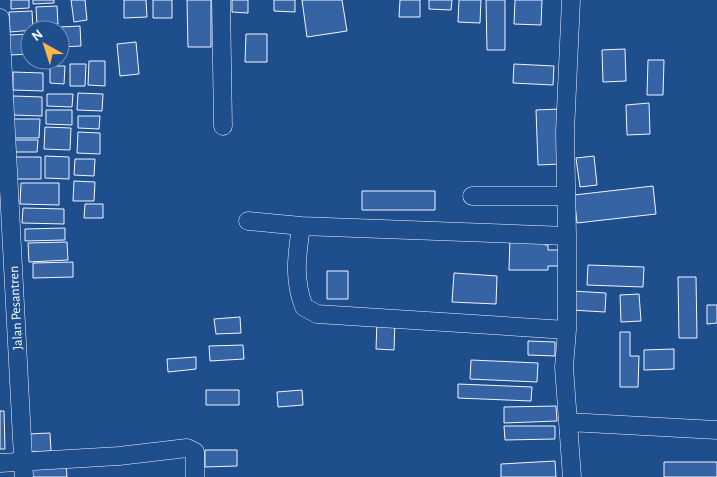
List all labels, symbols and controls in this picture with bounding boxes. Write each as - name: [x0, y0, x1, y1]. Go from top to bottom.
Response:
- north arrow: [20, 20, 70, 70]
- text: N: [29, 27, 46, 44]
- street label: Jalan Pesantren: [7, 265, 25, 350]

